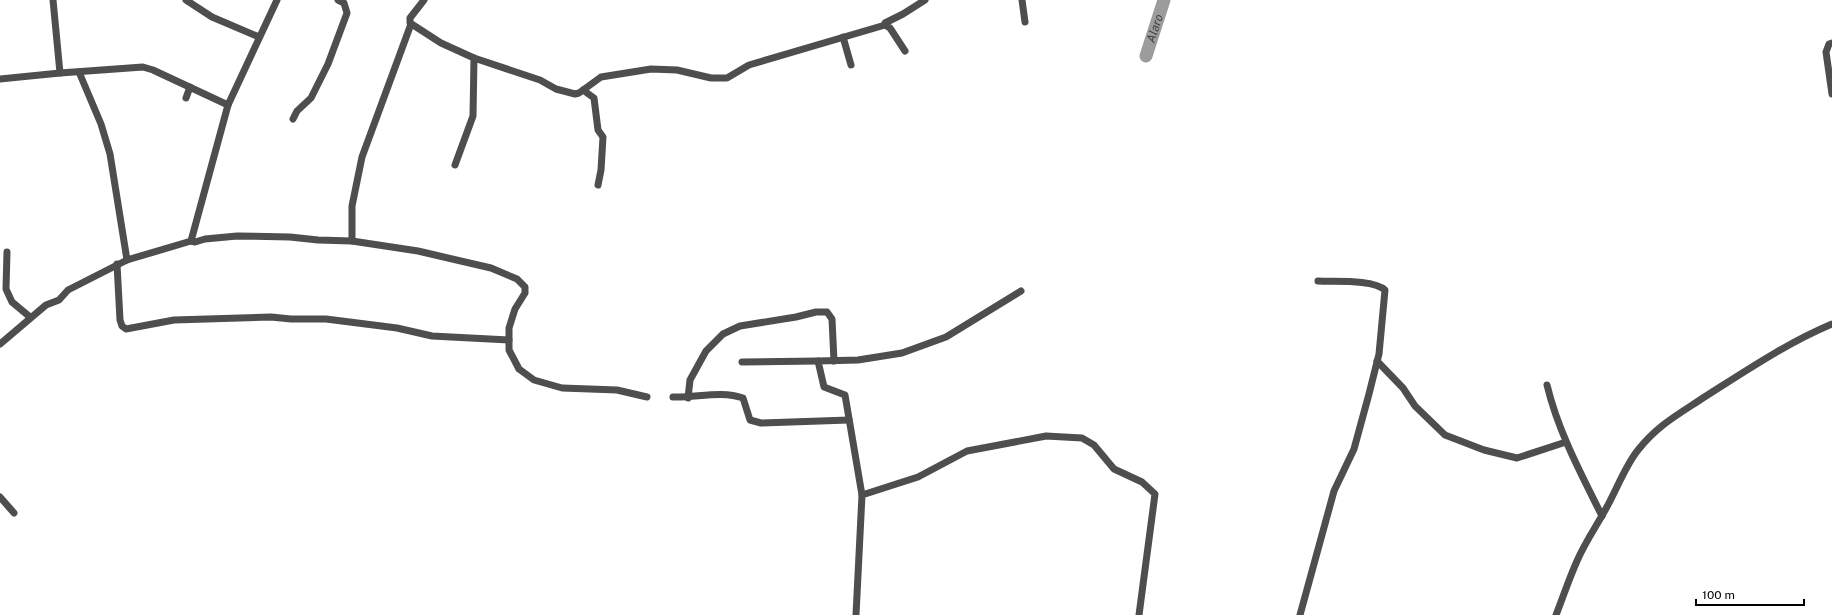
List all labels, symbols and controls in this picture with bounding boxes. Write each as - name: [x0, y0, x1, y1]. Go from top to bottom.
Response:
- water label: Alaro: [1144, 12, 1166, 44]
- scale bar: [1696, 581, 1804, 607]
- text: 100 m: [1702, 588, 1735, 602]

